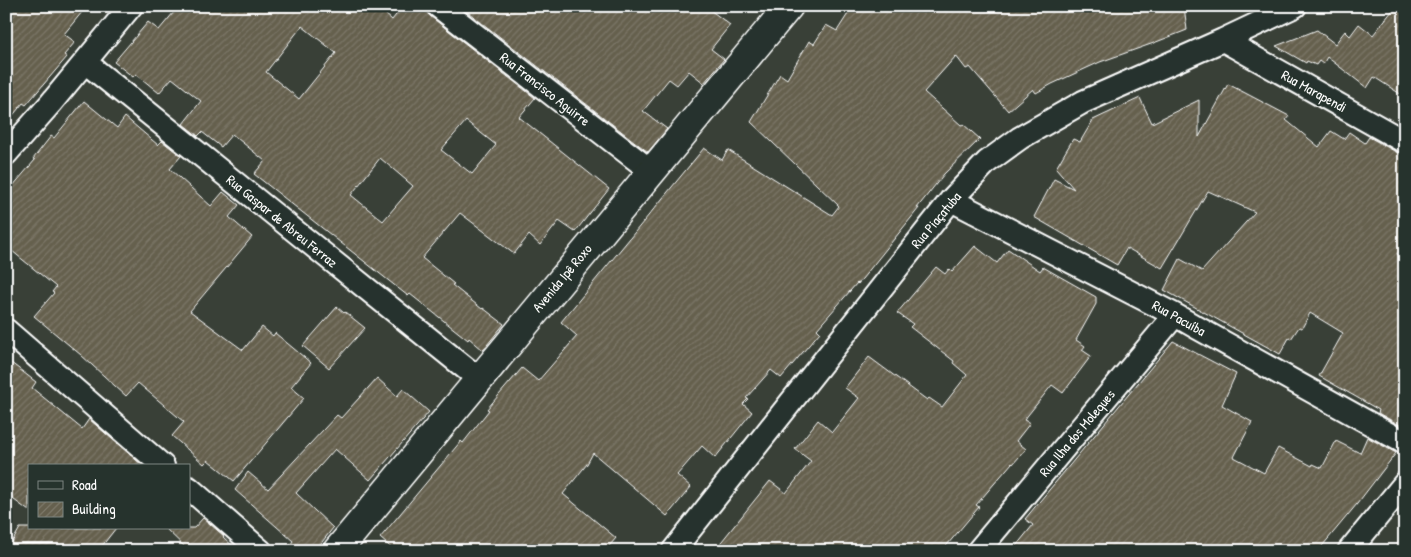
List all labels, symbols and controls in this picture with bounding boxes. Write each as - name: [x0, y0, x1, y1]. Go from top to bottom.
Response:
- street label: Rua Francisco Aguirre: [496, 47, 595, 131]
- street label: Rua Marapendi: [1278, 65, 1350, 117]
- street label: Rua Gaspar de Abreu Ferraz: [222, 170, 342, 272]
- street label: Rua Piaçatuba: [906, 187, 965, 252]
- street label: Avenida Ipê Roxo: [527, 239, 597, 316]
- street label: Rua Pacuíba: [1149, 295, 1210, 340]
- street label: Rua Ilha dos Moleques: [1035, 385, 1119, 481]
- legend: [28, 464, 190, 530]
- text: Road: [72, 474, 97, 495]
- text: Building: [72, 498, 116, 519]

